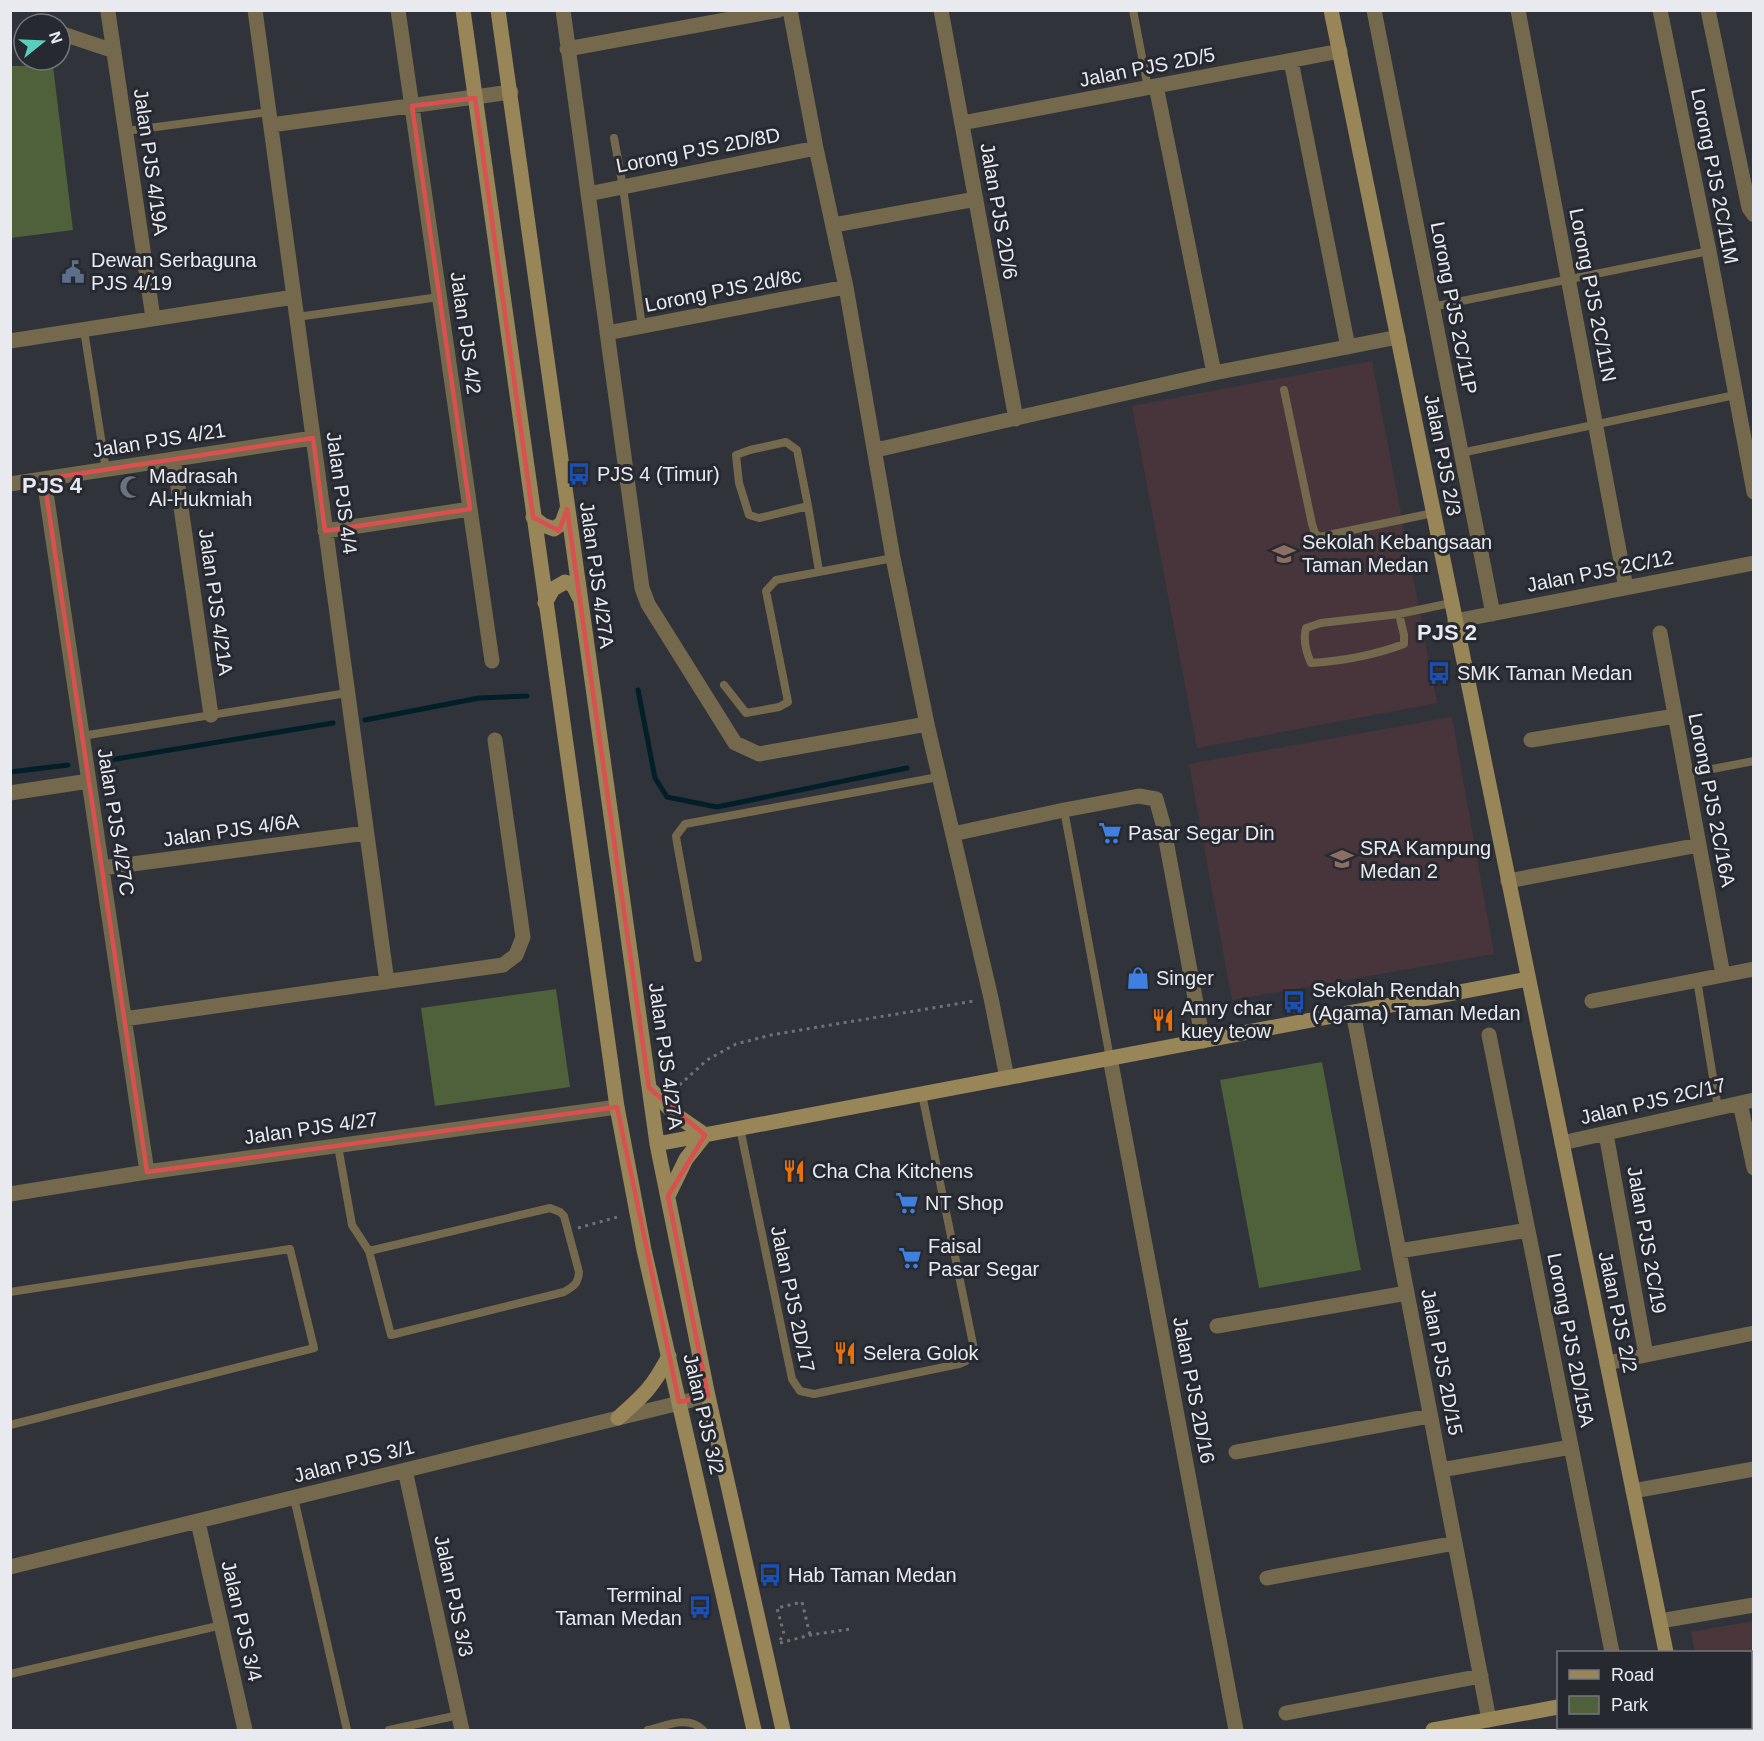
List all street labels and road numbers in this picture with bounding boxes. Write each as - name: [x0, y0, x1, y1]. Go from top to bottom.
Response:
- street label: Jalan PJS 2D/5: [1077, 43, 1217, 91]
- street label: Lorong PJS 2C/11M: [1687, 86, 1743, 266]
- street label: Jalan PJS 4/19A: [130, 87, 172, 237]
- street label: Lorong PJS 2D/8D: [614, 123, 782, 177]
- street label: Jalan PJS 2D/6: [976, 141, 1022, 281]
- street label: Lorong PJS 2C/11N: [1565, 206, 1621, 384]
- street label: Lorong PJS 2C/11P: [1426, 220, 1482, 396]
- street label: Lorong PJS 2d/8c: [643, 264, 803, 316]
- street label: Jalan PJS 4/2: [447, 270, 485, 396]
- street label: Jalan PJS 2/3: [1420, 392, 1466, 518]
- street label: Jalan PJS 4/21: [91, 419, 227, 461]
- street label: Jalan PJS 4/4: [323, 430, 361, 556]
- street label: Jalan PJS 4/27A: [576, 500, 618, 650]
- street label: Jalan PJS 4/21A: [195, 527, 237, 677]
- street label: Jalan PJS 2C/12: [1525, 546, 1675, 596]
- street label: Lorong PJS 2C/16A: [1684, 711, 1740, 890]
- street label: Jalan PJS 4/27C: [93, 747, 139, 897]
- street label: Jalan PJS 4/6A: [162, 809, 301, 850]
- street label: Jalan PJS 4/27A: [645, 981, 687, 1131]
- street label: Jalan PJS 2C/17: [1578, 1074, 1728, 1128]
- street label: Jalan PJS 4/27: [243, 1108, 379, 1148]
- street label: Jalan PJS 2C/19: [1623, 1165, 1671, 1315]
- street label: Jalan PJS 2D/17: [767, 1224, 819, 1374]
- street label: Jalan PJS 2/2: [1594, 1249, 1642, 1375]
- street label: Lorong PJS 2D/15A: [1543, 1251, 1599, 1430]
- street label: Jalan PJS 2D/15: [1417, 1287, 1467, 1437]
- street label: Jalan PJS 2D/16: [1169, 1315, 1219, 1465]
- street label: Jalan PJS 3/2: [679, 1351, 729, 1477]
- street label: Jalan PJS 3/1: [291, 1435, 417, 1487]
- street label: Jalan PJS 3/3: [430, 1533, 478, 1659]
- street label: Jalan PJS 3/4: [217, 1558, 267, 1684]

